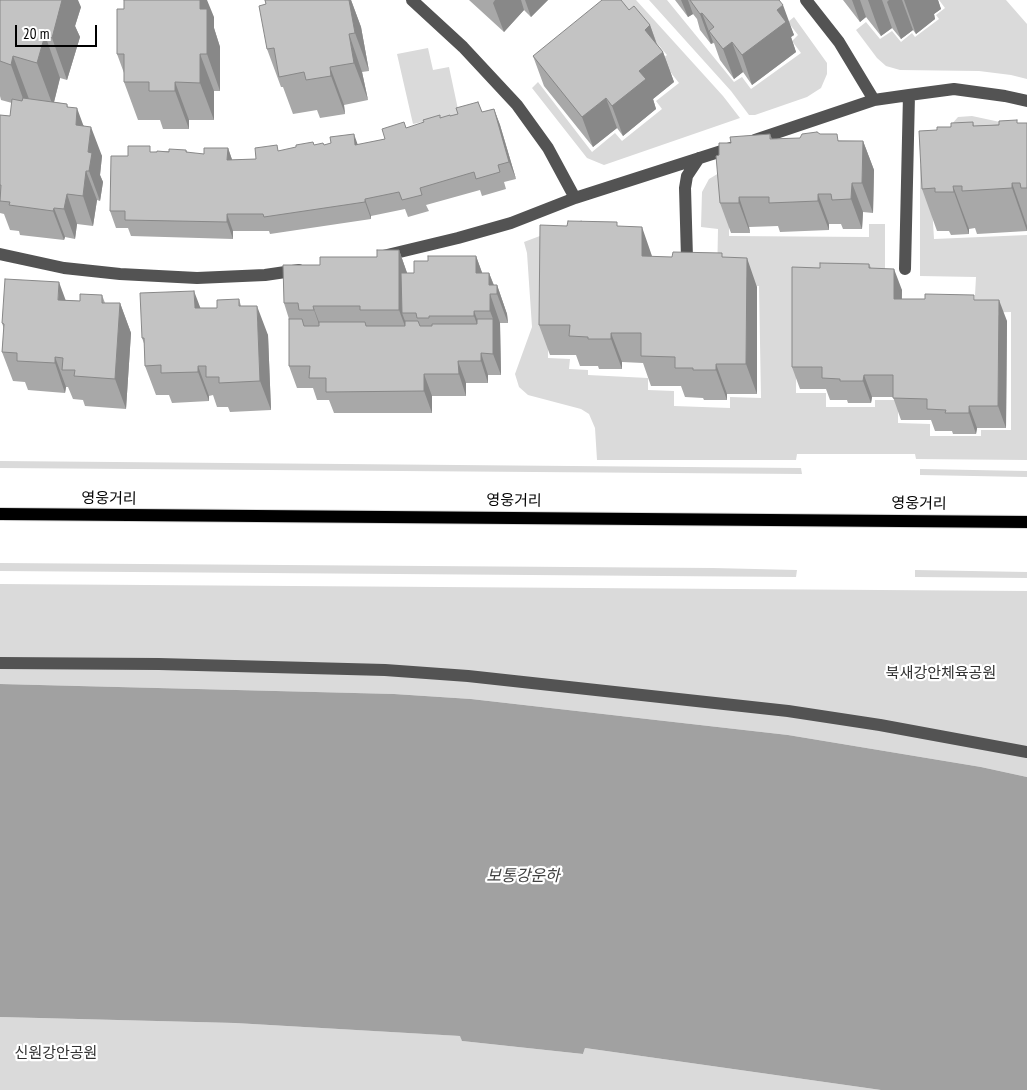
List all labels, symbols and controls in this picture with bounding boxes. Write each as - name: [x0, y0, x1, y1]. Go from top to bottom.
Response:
- scale bar: [18, 15, 100, 47]
- text: 20 m: [23, 24, 49, 43]
- street label: 영웅거리: [81, 490, 137, 508]
- street label: 영웅거리: [486, 492, 542, 510]
- street label: 영웅거리: [891, 495, 947, 513]
- park label: 북새강안체육공원: [886, 665, 996, 683]
- water label: 보통강운하: [486, 866, 560, 886]
- park label: 신원강안공원: [15, 1045, 97, 1063]

